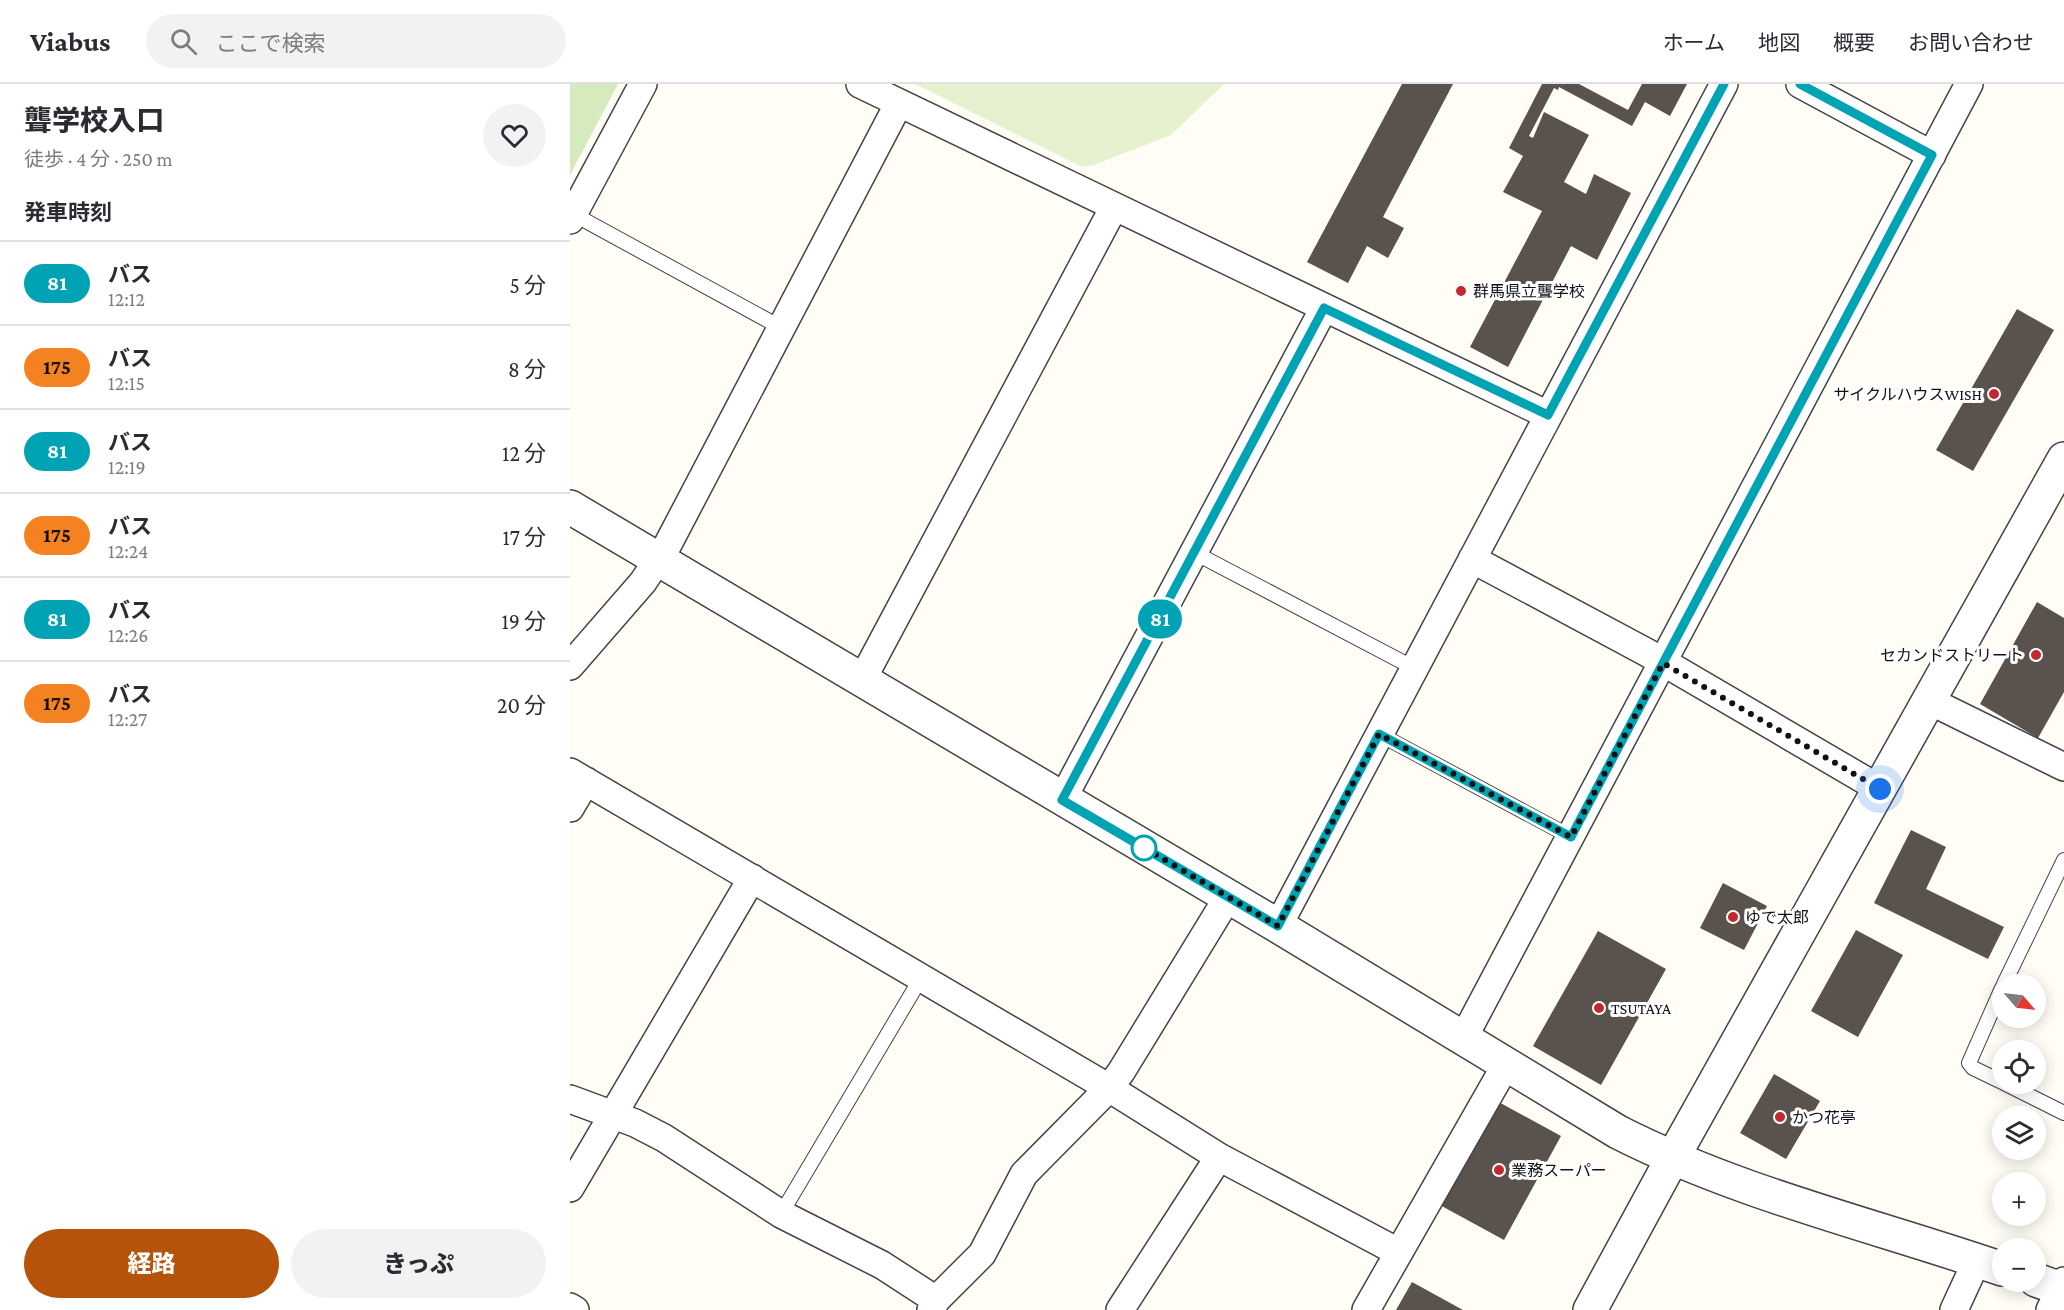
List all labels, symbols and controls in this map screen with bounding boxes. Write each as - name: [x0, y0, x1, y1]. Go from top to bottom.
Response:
- search box: [146, 14, 566, 68]
- icon: search: [167, 25, 200, 58]
- text: Viabus: [30, 26, 110, 57]
- text: ここで検索: [215, 31, 325, 56]
- text: ホーム: [1663, 31, 1725, 55]
- text: 地図: [1758, 31, 1800, 55]
- text: 概要: [1833, 31, 1875, 55]
- text: お問い合わせ: [1908, 31, 2034, 55]
- button: heart: [483, 104, 546, 167]
- text: 聾学校入口: [24, 105, 164, 136]
- text: 徒歩 · 4 分 · 250 m: [24, 148, 173, 170]
- text: 発車時刻: [24, 200, 112, 225]
- text: バス: [108, 262, 152, 287]
- text: 81: [47, 271, 67, 295]
- text: 5 分: [509, 273, 546, 298]
- place label: 群馬県立聾学校: [1473, 283, 1585, 300]
- marker: 群馬県立聾学校: [1454, 284, 1468, 298]
- text: 12:12: [108, 288, 145, 310]
- text: バス: [108, 346, 152, 371]
- text: 175: [43, 355, 71, 379]
- text: 8 分: [508, 357, 546, 382]
- text: 12:15: [108, 372, 145, 394]
- place label: サイクルハウスWISH: [1833, 386, 1982, 403]
- marker: サイクルハウスWISH: [1987, 387, 2001, 401]
- text: バス: [108, 430, 152, 455]
- text: 81: [47, 439, 67, 463]
- text: 12 分: [502, 441, 546, 466]
- text: 12:19: [108, 456, 146, 478]
- text: バス: [108, 514, 152, 539]
- text: 175: [43, 523, 71, 547]
- text: 17 分: [502, 525, 546, 550]
- text: 12:24: [108, 540, 149, 562]
- text: バス: [108, 598, 152, 623]
- line badge: 81: [1133, 600, 1187, 638]
- text: 81: [47, 607, 67, 631]
- text: 81: [1150, 607, 1170, 631]
- text: 19 分: [501, 609, 546, 634]
- text: 12:26: [108, 624, 148, 646]
- place label: セカンドストリート: [1880, 647, 2024, 664]
- marker: セカンドストリート: [2029, 648, 2043, 662]
- text: バス: [108, 682, 152, 707]
- text: 175: [43, 691, 71, 715]
- text: 20 分: [497, 693, 546, 718]
- text: 12:27: [108, 708, 147, 730]
- your location: [1865, 774, 1895, 804]
- unlabelled marker: [1131, 835, 1157, 861]
- place label: ゆで太郎: [1745, 909, 1809, 926]
- marker: ゆで太郎: [1726, 910, 1740, 924]
- north arrow: [1992, 974, 2046, 1028]
- map controls: [1992, 974, 2046, 1292]
- place label: TSUTAYA: [1611, 1000, 1672, 1017]
- marker: TSUTAYA: [1592, 1001, 1606, 1015]
- button: locate: [1992, 1040, 2046, 1094]
- button: layers: [1992, 1106, 2046, 1160]
- place label: かつ花亭: [1792, 1109, 1856, 1126]
- marker: かつ花亭: [1773, 1110, 1787, 1124]
- place label: 業務スーパー: [1511, 1162, 1607, 1179]
- marker: 業務スーパー: [1492, 1163, 1506, 1177]
- button: +: [1992, 1172, 2046, 1226]
- button: 経路: [24, 1229, 279, 1298]
- button: きっぷ: [291, 1229, 546, 1298]
- button: −: [1992, 1238, 2046, 1292]

